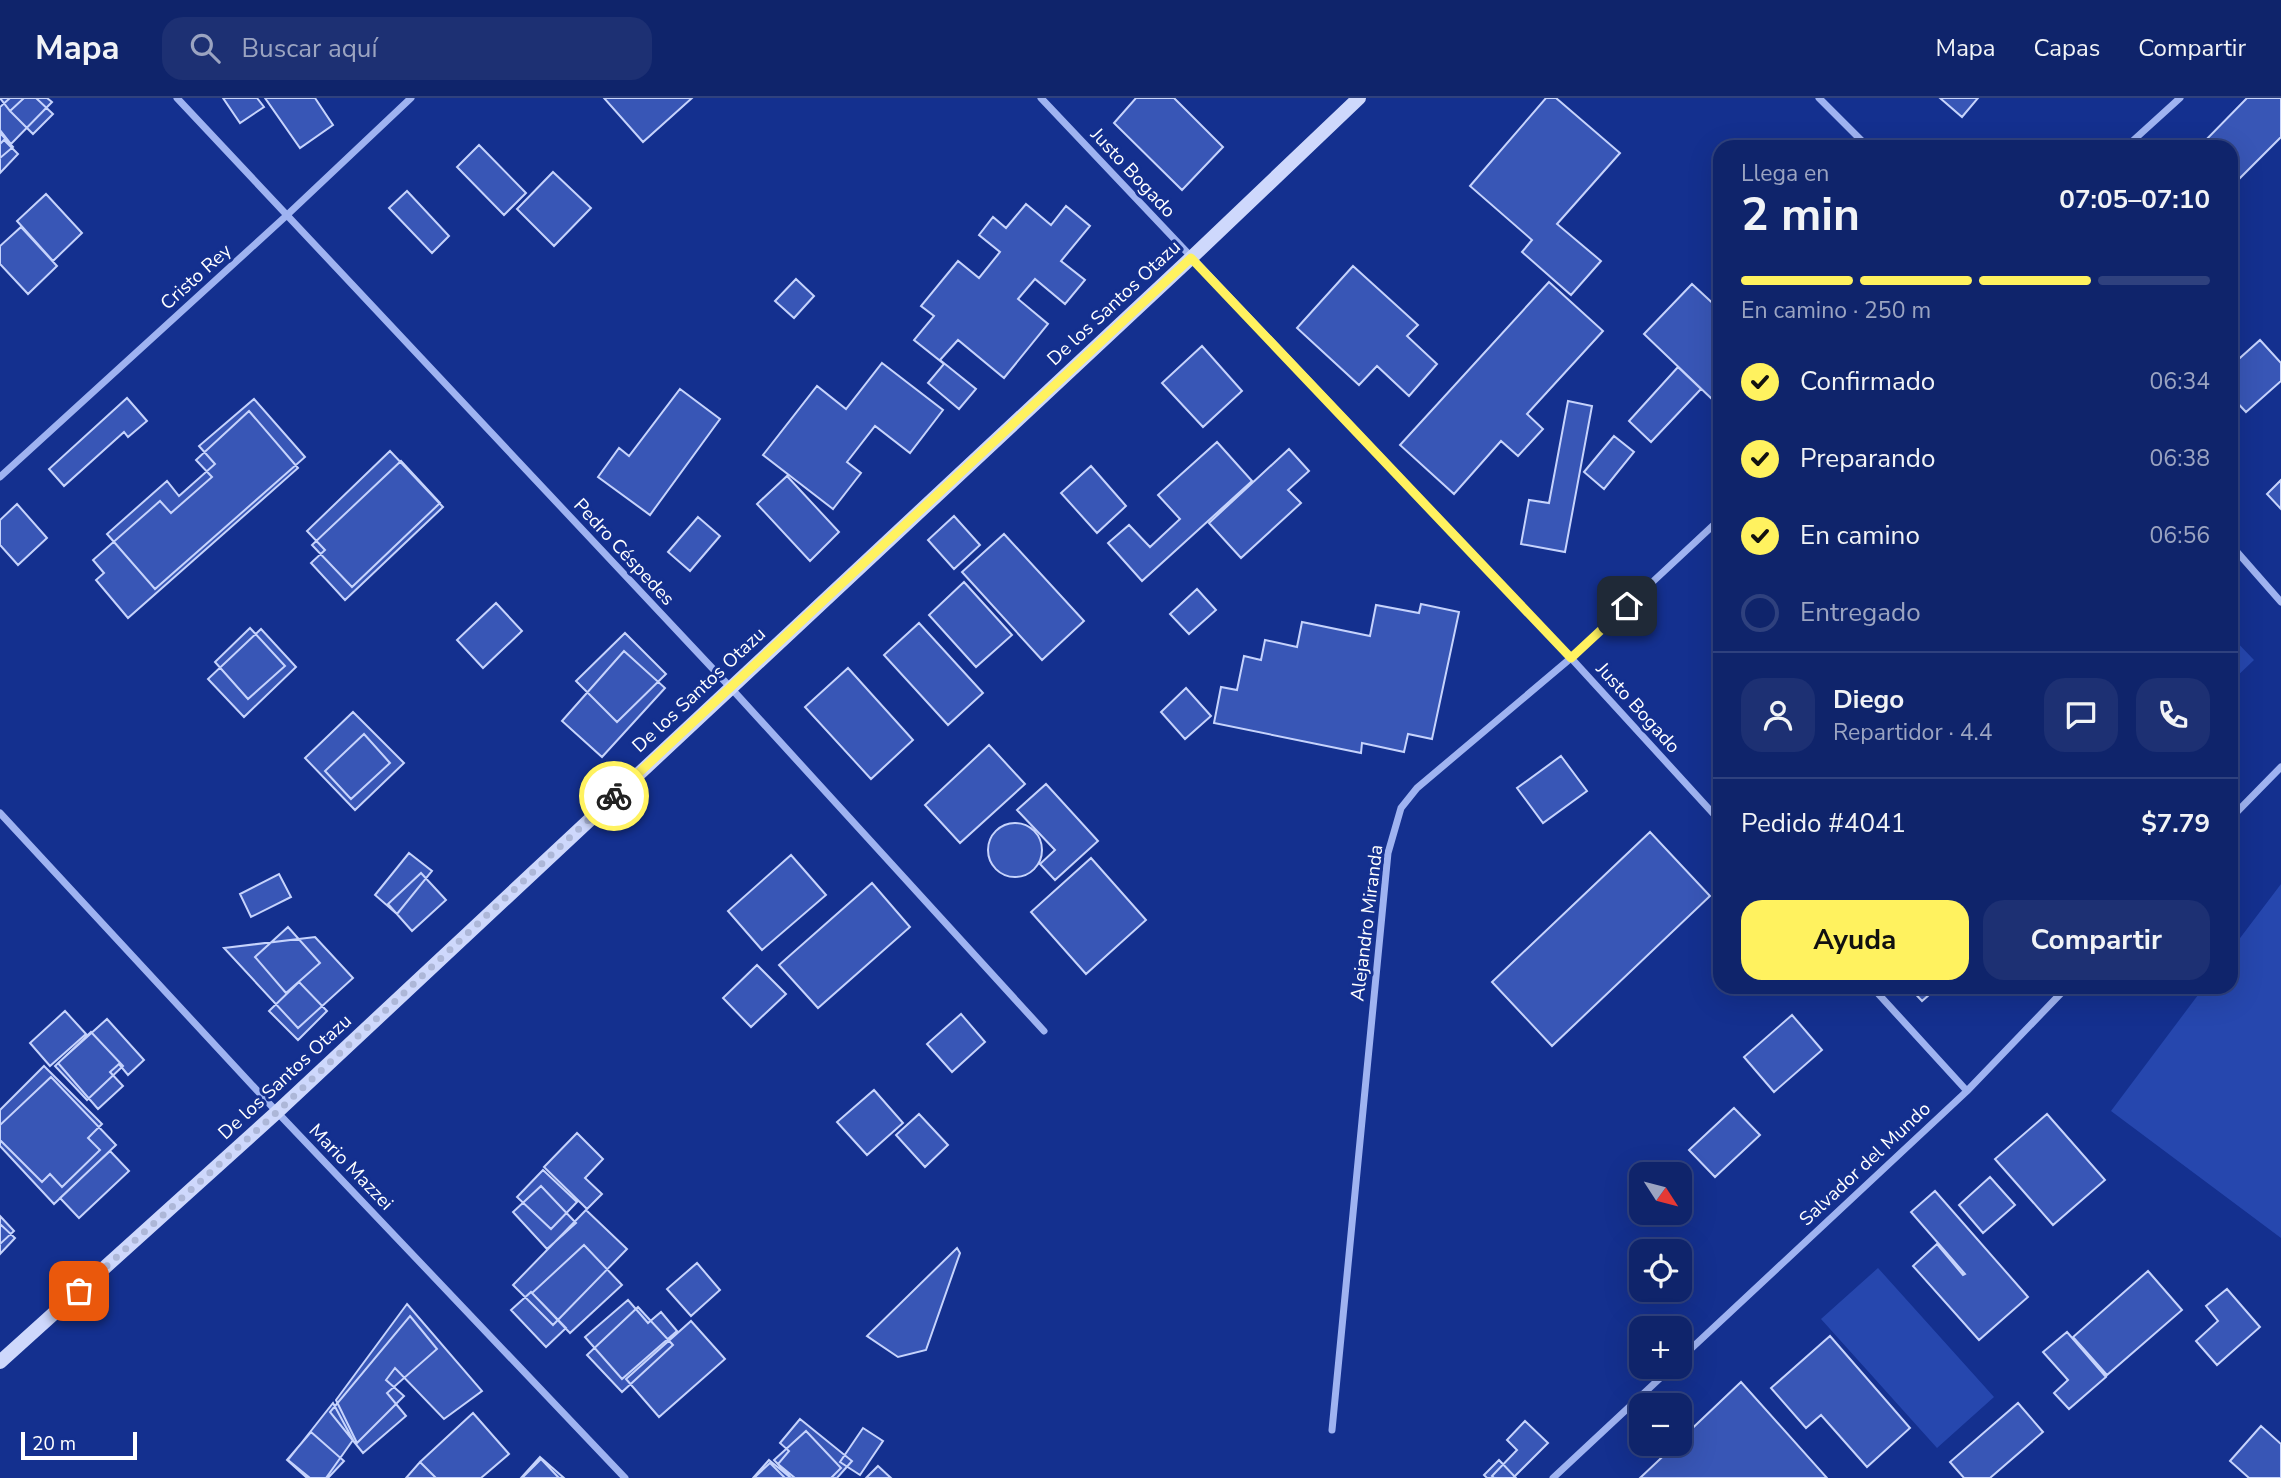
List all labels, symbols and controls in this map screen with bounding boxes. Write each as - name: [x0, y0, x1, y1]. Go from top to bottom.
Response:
- search box: [162, 17, 652, 80]
- text: Mapa: [35, 26, 120, 71]
- icon: search: [186, 29, 224, 67]
- text: Buscar aquí: [242, 31, 377, 66]
- text: Mapa: [1936, 32, 1996, 64]
- text: Capas: [2034, 32, 2100, 64]
- text: Compartir: [2138, 32, 2246, 64]
- street label: Justo Bogado: [1084, 122, 1181, 224]
- text: Llega en: [1741, 158, 1829, 189]
- text: 07:05–07:10: [2059, 182, 2210, 217]
- text: 2 min: [1741, 183, 1860, 246]
- street label: De los Santos Otazu: [1042, 234, 1186, 372]
- street label: Cristo Rey: [155, 238, 237, 316]
- text: En camino · 250 m: [1741, 295, 1931, 326]
- icon: check: [1741, 363, 1779, 401]
- text: Confirmado: [1800, 364, 1935, 399]
- text: 06:34: [2150, 366, 2210, 397]
- icon: check: [1741, 440, 1779, 478]
- text: Preparando: [1800, 441, 1935, 476]
- text: 06:38: [2150, 443, 2210, 474]
- street label: Pedro Céspedes: [568, 493, 680, 611]
- icon: check: [1741, 517, 1779, 555]
- text: En camino: [1800, 518, 1920, 553]
- text: 06:56: [2150, 520, 2210, 551]
- pin: [1597, 576, 1657, 636]
- icon: home: [1608, 587, 1646, 625]
- text: Entregado: [1800, 595, 1921, 630]
- street label: De los Santos Otazu: [627, 621, 771, 759]
- street label: Justo Bogado: [1589, 656, 1686, 759]
- button: person: [1741, 678, 1815, 752]
- button: chat: [2044, 678, 2118, 752]
- button: phone: [2136, 678, 2210, 752]
- text: Diego: [1833, 682, 1904, 717]
- text: Repartidor · 4.4: [1833, 717, 1993, 748]
- courier: [579, 761, 649, 831]
- icon: bike: [595, 777, 633, 815]
- text: Pedido #4041: [1741, 806, 1906, 841]
- text: $7.79: [2141, 806, 2210, 841]
- street label: Alejandro Miranda: [1345, 843, 1389, 1003]
- button: Ayuda: [1741, 900, 1969, 980]
- button: Compartir: [1983, 900, 2210, 980]
- street label: De los Santos Otazu: [213, 1008, 357, 1146]
- street label: Salvador del Mundo: [1794, 1096, 1936, 1232]
- street label: Mario Mazzei: [303, 1118, 399, 1216]
- north arrow: [1629, 1162, 1692, 1225]
- map controls: [1629, 1162, 1692, 1456]
- button: locate: [1629, 1239, 1692, 1302]
- pin: [49, 1261, 109, 1321]
- icon: bag: [60, 1272, 98, 1310]
- button: +: [1629, 1316, 1692, 1379]
- button: −: [1629, 1393, 1692, 1456]
- scale bar: [21, 1429, 136, 1461]
- text: 20 m: [32, 1431, 76, 1457]

